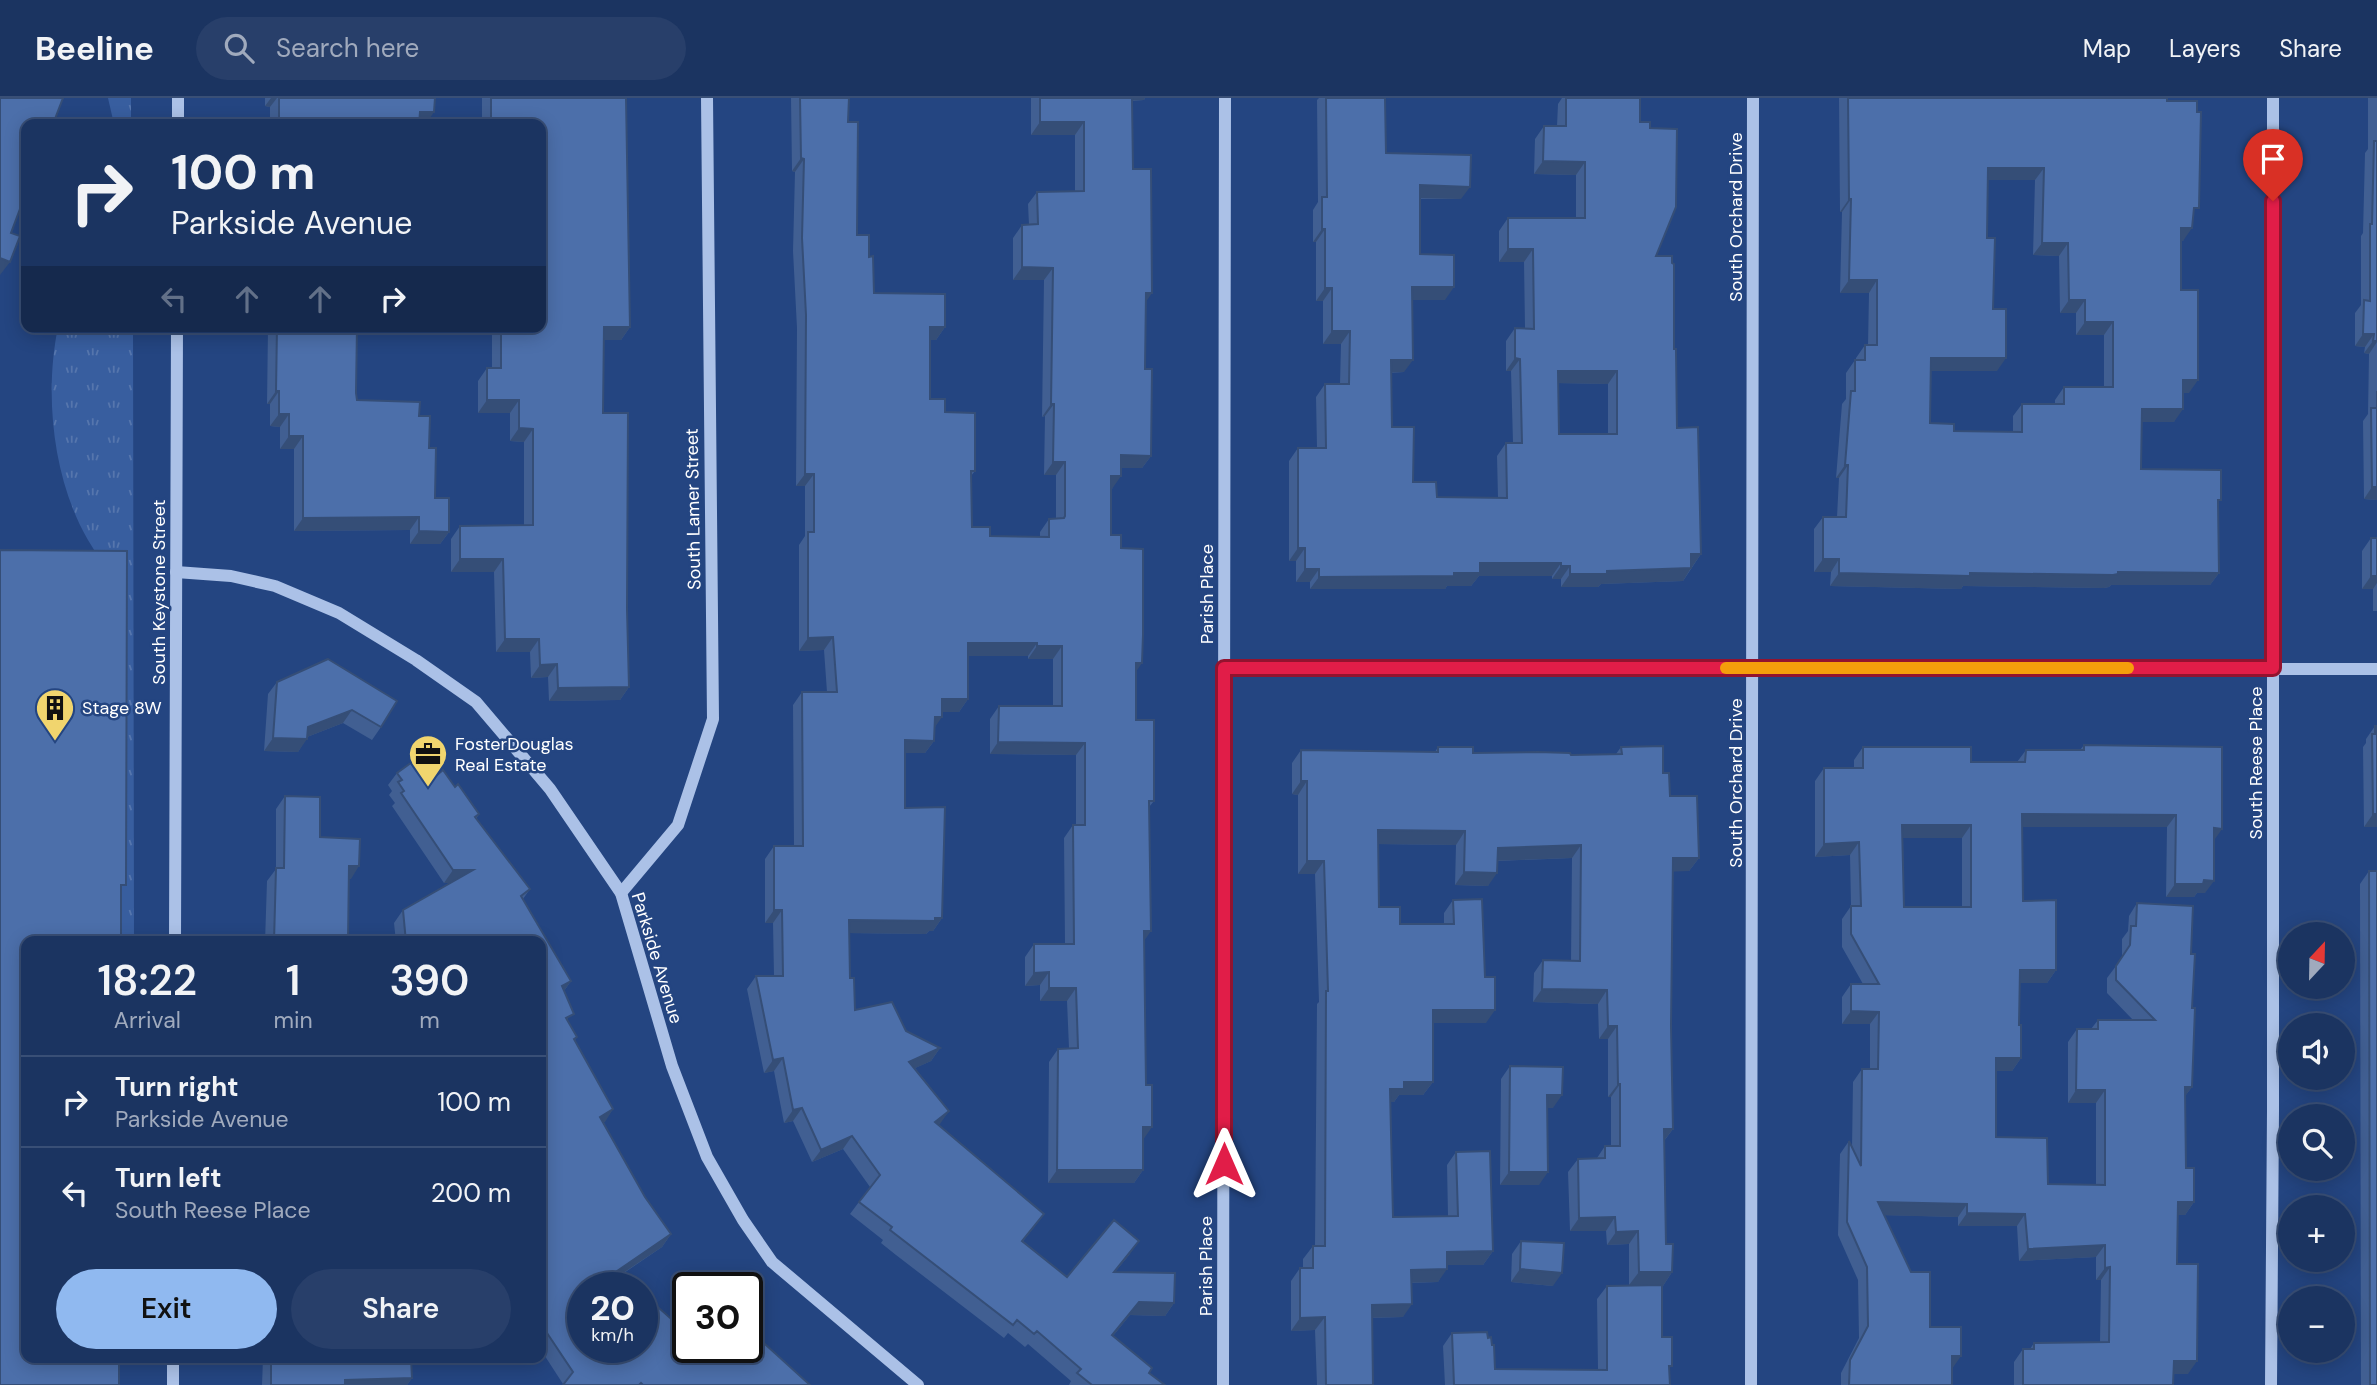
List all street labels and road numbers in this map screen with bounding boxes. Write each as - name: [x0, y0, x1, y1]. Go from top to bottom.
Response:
- street label: South Orchard Drive: [1724, 132, 1748, 302]
- street label: South Lamer Street: [680, 428, 706, 590]
- street label: South Keystone Street: [147, 499, 171, 685]
- street label: Parish Place: [1195, 544, 1219, 644]
- street label: South Reese Place: [2244, 686, 2268, 840]
- street label: South Orchard Drive: [1724, 698, 1748, 868]
- street label: Parkside Avenue: [626, 890, 688, 1026]
- street label: Parish Place: [1194, 1216, 1218, 1316]

